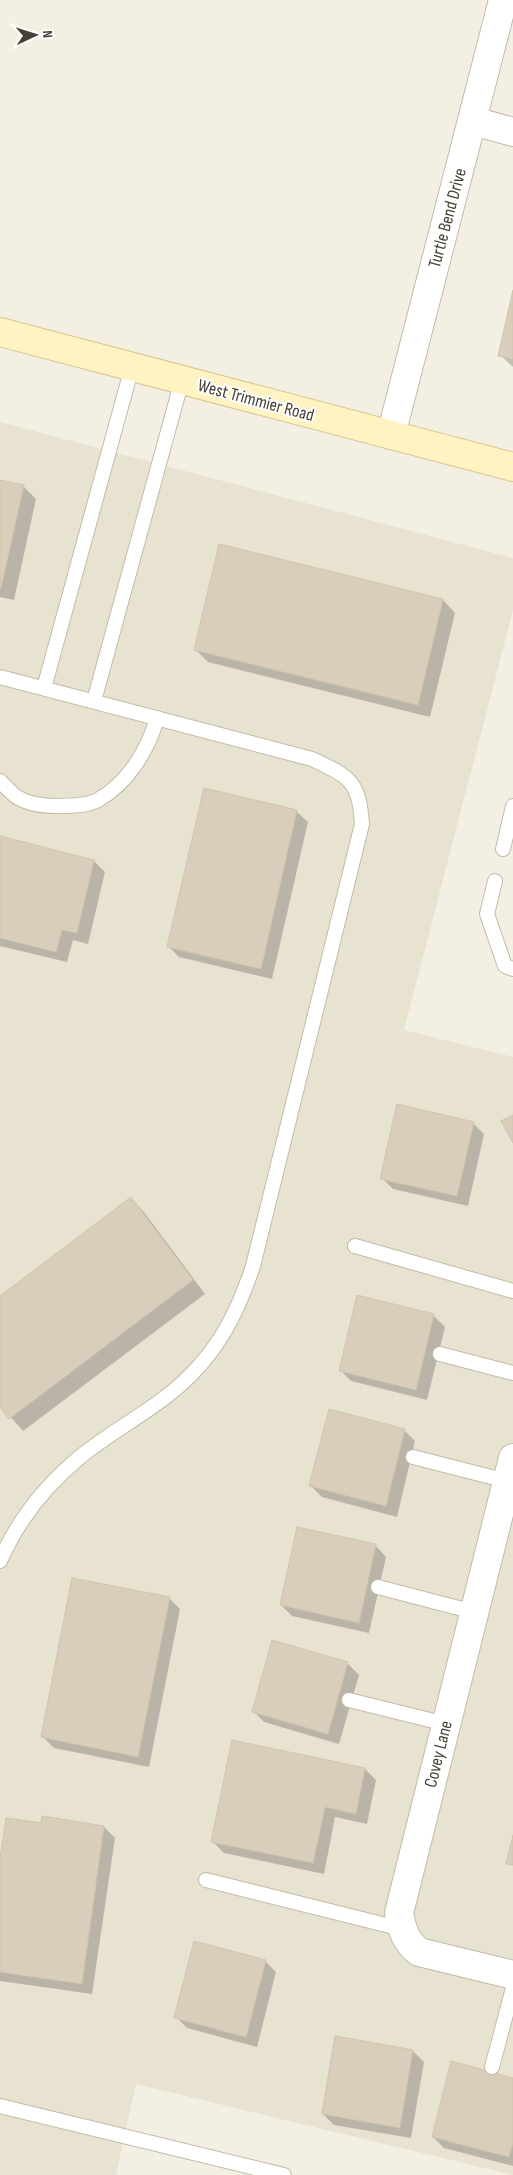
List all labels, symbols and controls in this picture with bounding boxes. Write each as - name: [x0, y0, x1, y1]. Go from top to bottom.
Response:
- north arrow: [10, 10, 60, 60]
- text: N: [39, 30, 56, 38]
- street label: Turtle Bend Drive: [424, 166, 471, 270]
- street label: West Trimmier Road: [195, 375, 316, 426]
- street label: Covey Lane: [420, 1719, 457, 1790]

